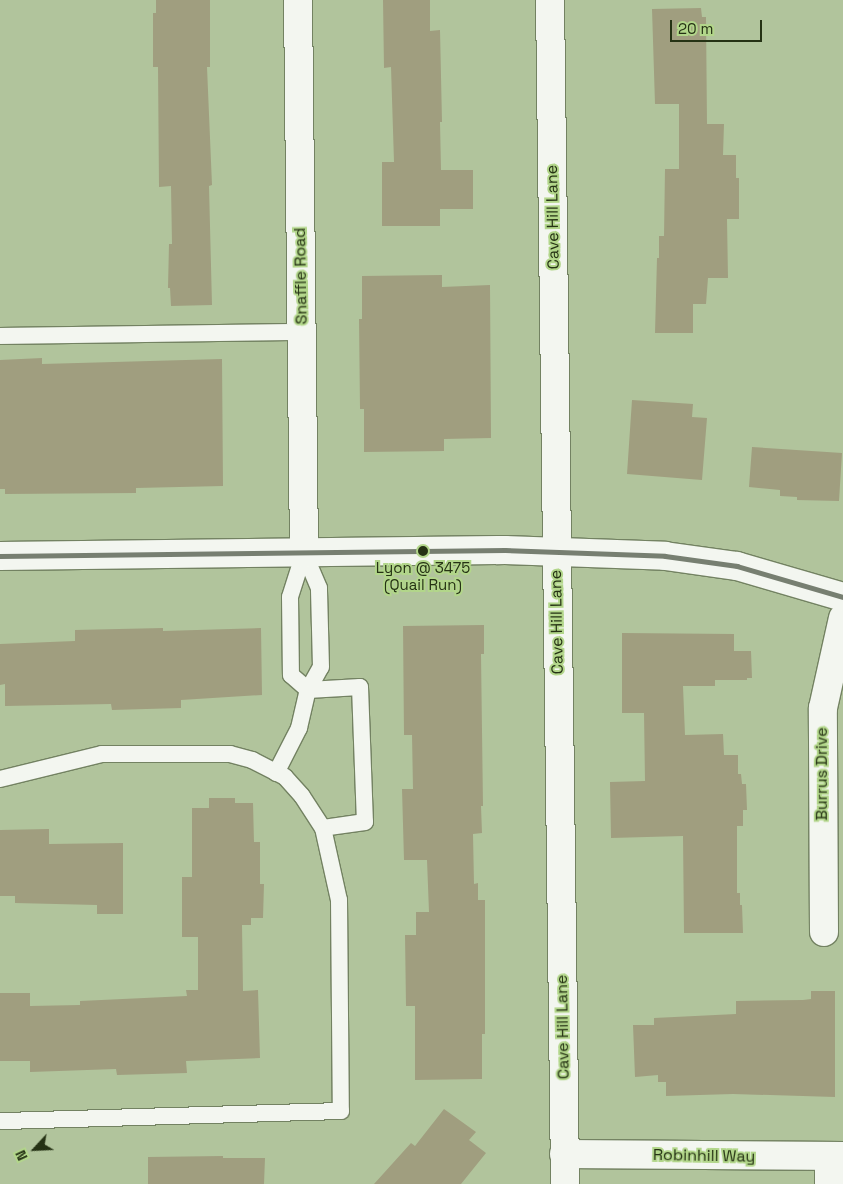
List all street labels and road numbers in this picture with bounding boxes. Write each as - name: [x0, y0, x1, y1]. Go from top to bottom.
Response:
- street label: Cave Hill Lane: [542, 165, 564, 269]
- street label: Snaffle Road: [291, 227, 311, 325]
- street label: Cave Hill Lane: [546, 570, 568, 674]
- street label: Burrus Drive: [812, 727, 832, 821]
- street label: Cave Hill Lane: [552, 975, 574, 1079]
- street label: Robinhill Way: [653, 1146, 755, 1166]

